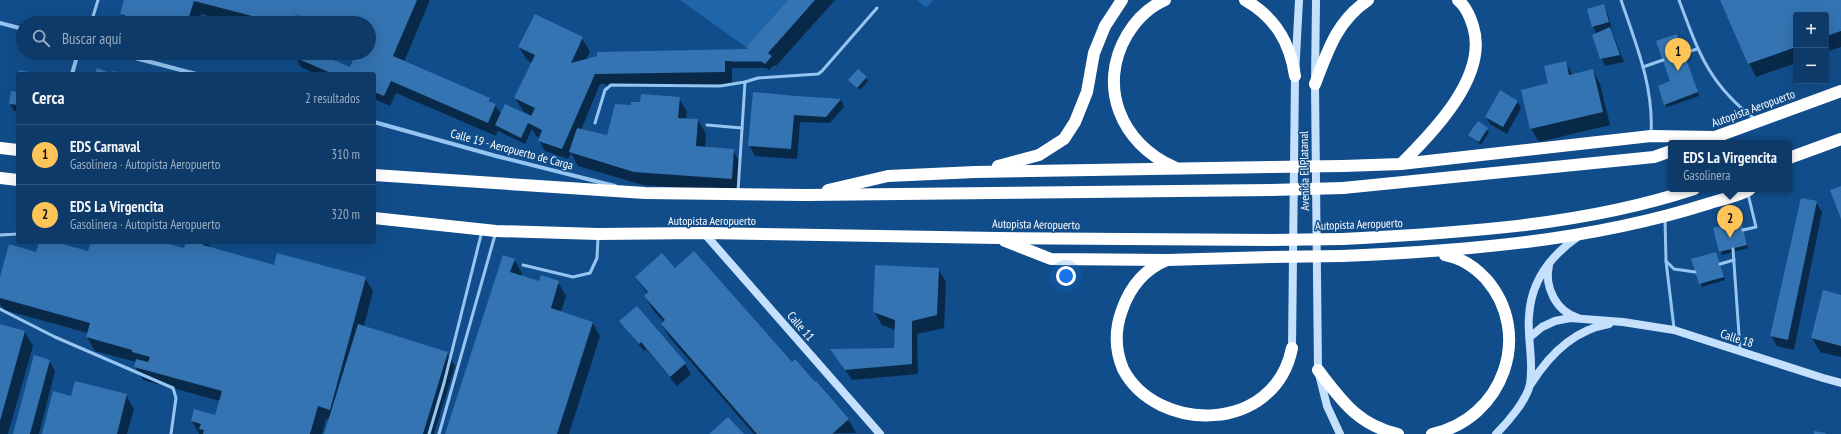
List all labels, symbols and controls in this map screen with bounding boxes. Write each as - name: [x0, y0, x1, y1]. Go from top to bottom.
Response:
- map controls: [1793, 12, 1829, 84]
- button: +: [1793, 12, 1829, 48]
- search box: [16, 16, 376, 60]
- icon: search: [30, 27, 52, 49]
- text: Buscar aquí: [62, 29, 122, 48]
- pin: 1: [1665, 38, 1691, 71]
- button: −: [1793, 48, 1829, 84]
- street label: Autopista Aeropuerto: [1709, 86, 1797, 130]
- text: Cerca: [32, 87, 65, 109]
- text: 2 resultados: [305, 90, 360, 107]
- street label: Calle 19 - Aeropuerto de Carga: [449, 125, 575, 173]
- street label: Avenida El Platanal: [1296, 131, 1312, 211]
- text: EDS Carnaval: [70, 137, 140, 156]
- popup: [1668, 140, 1792, 192]
- text: 1: [42, 146, 48, 163]
- text: 310 m: [331, 146, 360, 163]
- text: EDS La Virgencita: [1683, 148, 1777, 167]
- text: Gasolinera · Autopista Aeropuerto: [70, 156, 220, 173]
- text: Gasolinera: [1683, 167, 1730, 184]
- text: EDS La Virgencita: [70, 197, 164, 216]
- pin: 2: [1717, 205, 1743, 238]
- text: 2: [42, 206, 48, 223]
- text: 320 m: [331, 206, 360, 223]
- street label: Autopista Aeropuerto: [668, 213, 756, 228]
- street label: Autopista Aeropuerto: [1315, 215, 1403, 233]
- text: Gasolinera · Autopista Aeropuerto: [70, 216, 220, 233]
- street label: Autopista Aeropuerto: [992, 216, 1080, 232]
- your location: [1056, 266, 1076, 286]
- street label: Calle 11: [784, 308, 818, 344]
- street label: Calle 18: [1718, 326, 1756, 350]

